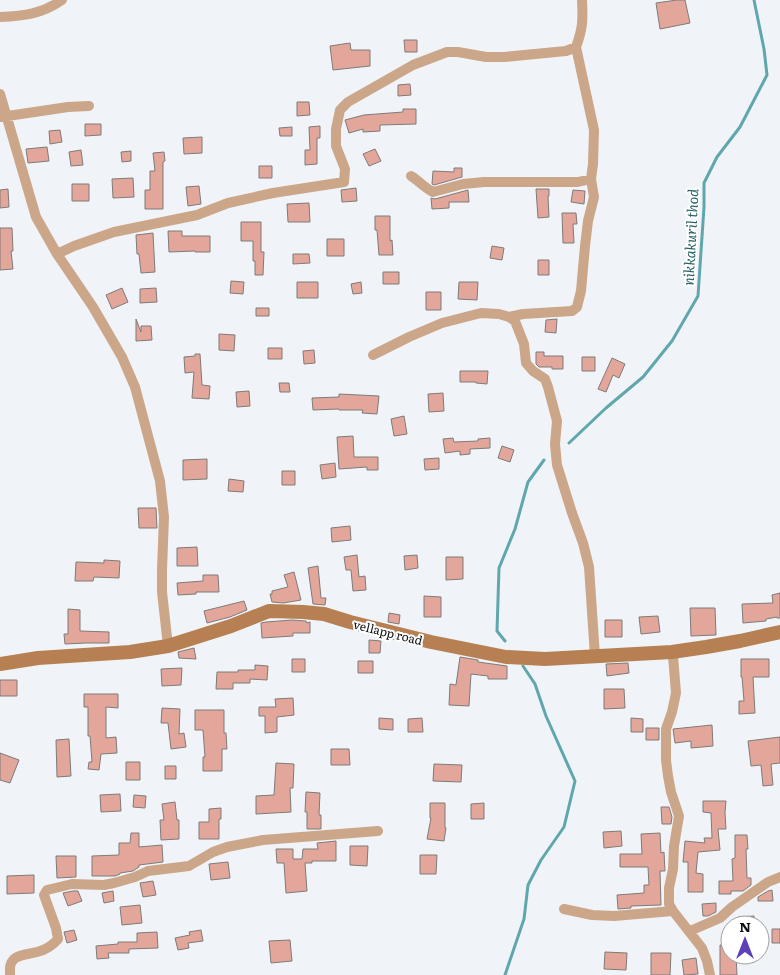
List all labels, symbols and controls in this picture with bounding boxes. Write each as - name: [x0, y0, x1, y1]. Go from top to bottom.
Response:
- water label: nikkakuril thod: [677, 188, 703, 286]
- street label: vellapp road: [352, 615, 425, 649]
- north arrow: [720, 915, 770, 965]
- text: N: [739, 916, 751, 936]

